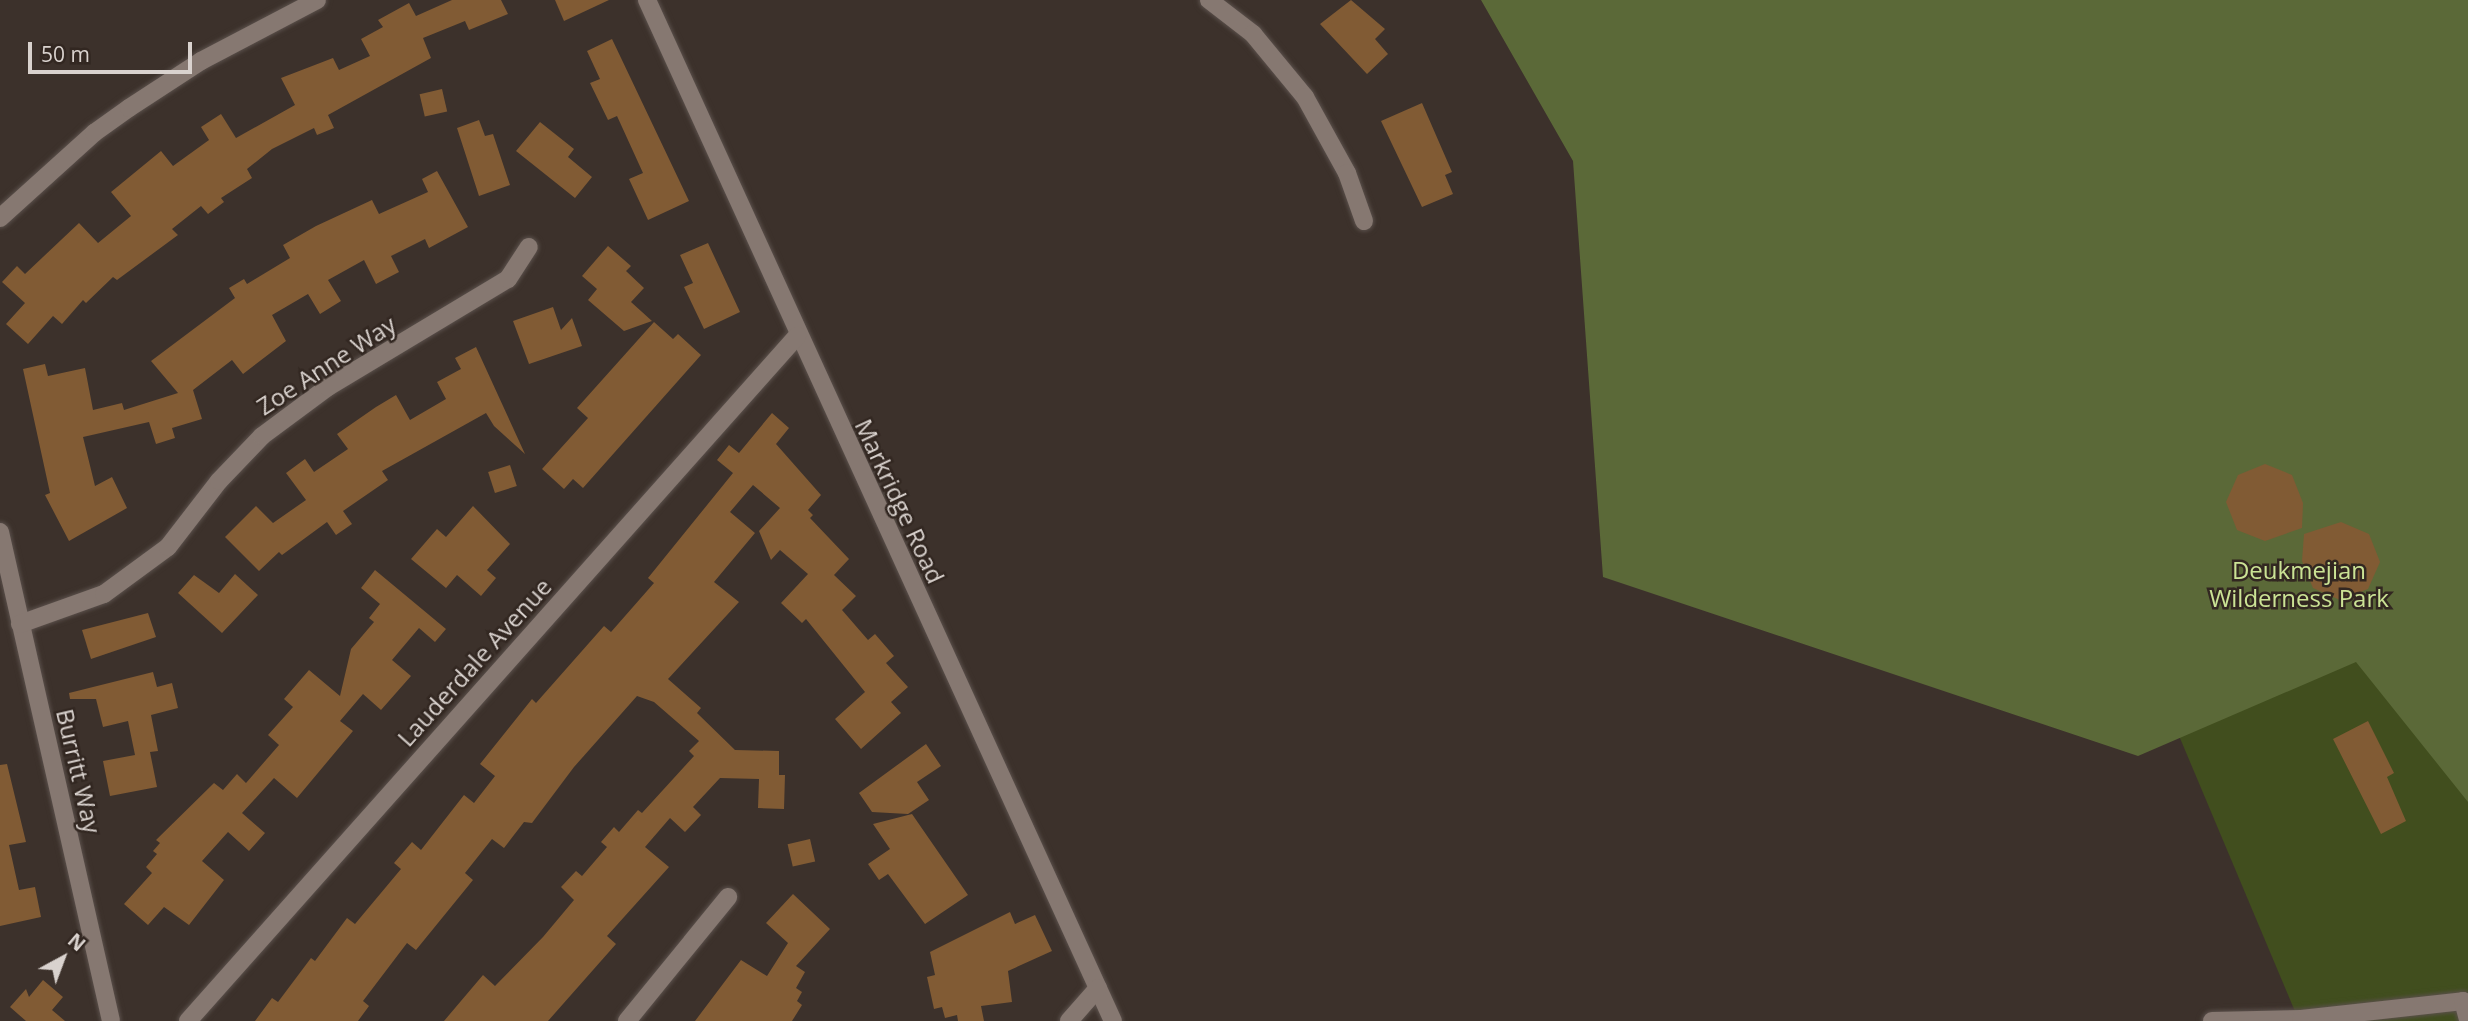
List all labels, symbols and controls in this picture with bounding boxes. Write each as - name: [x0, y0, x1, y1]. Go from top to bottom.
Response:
- scale bar: [32, 28, 196, 72]
- text: 50 m: [41, 40, 90, 68]
- street label: Zoe Anne Way: [251, 309, 401, 421]
- street label: Markridge Road: [849, 414, 951, 588]
- park label: Deukmejian Wilderness Park: [2209, 556, 2389, 612]
- street label: Lauderdale Avenue: [391, 572, 557, 752]
- street label: Burritt Way: [51, 706, 107, 836]
- north arrow: [28, 923, 98, 993]
- text: N: [62, 927, 91, 957]

